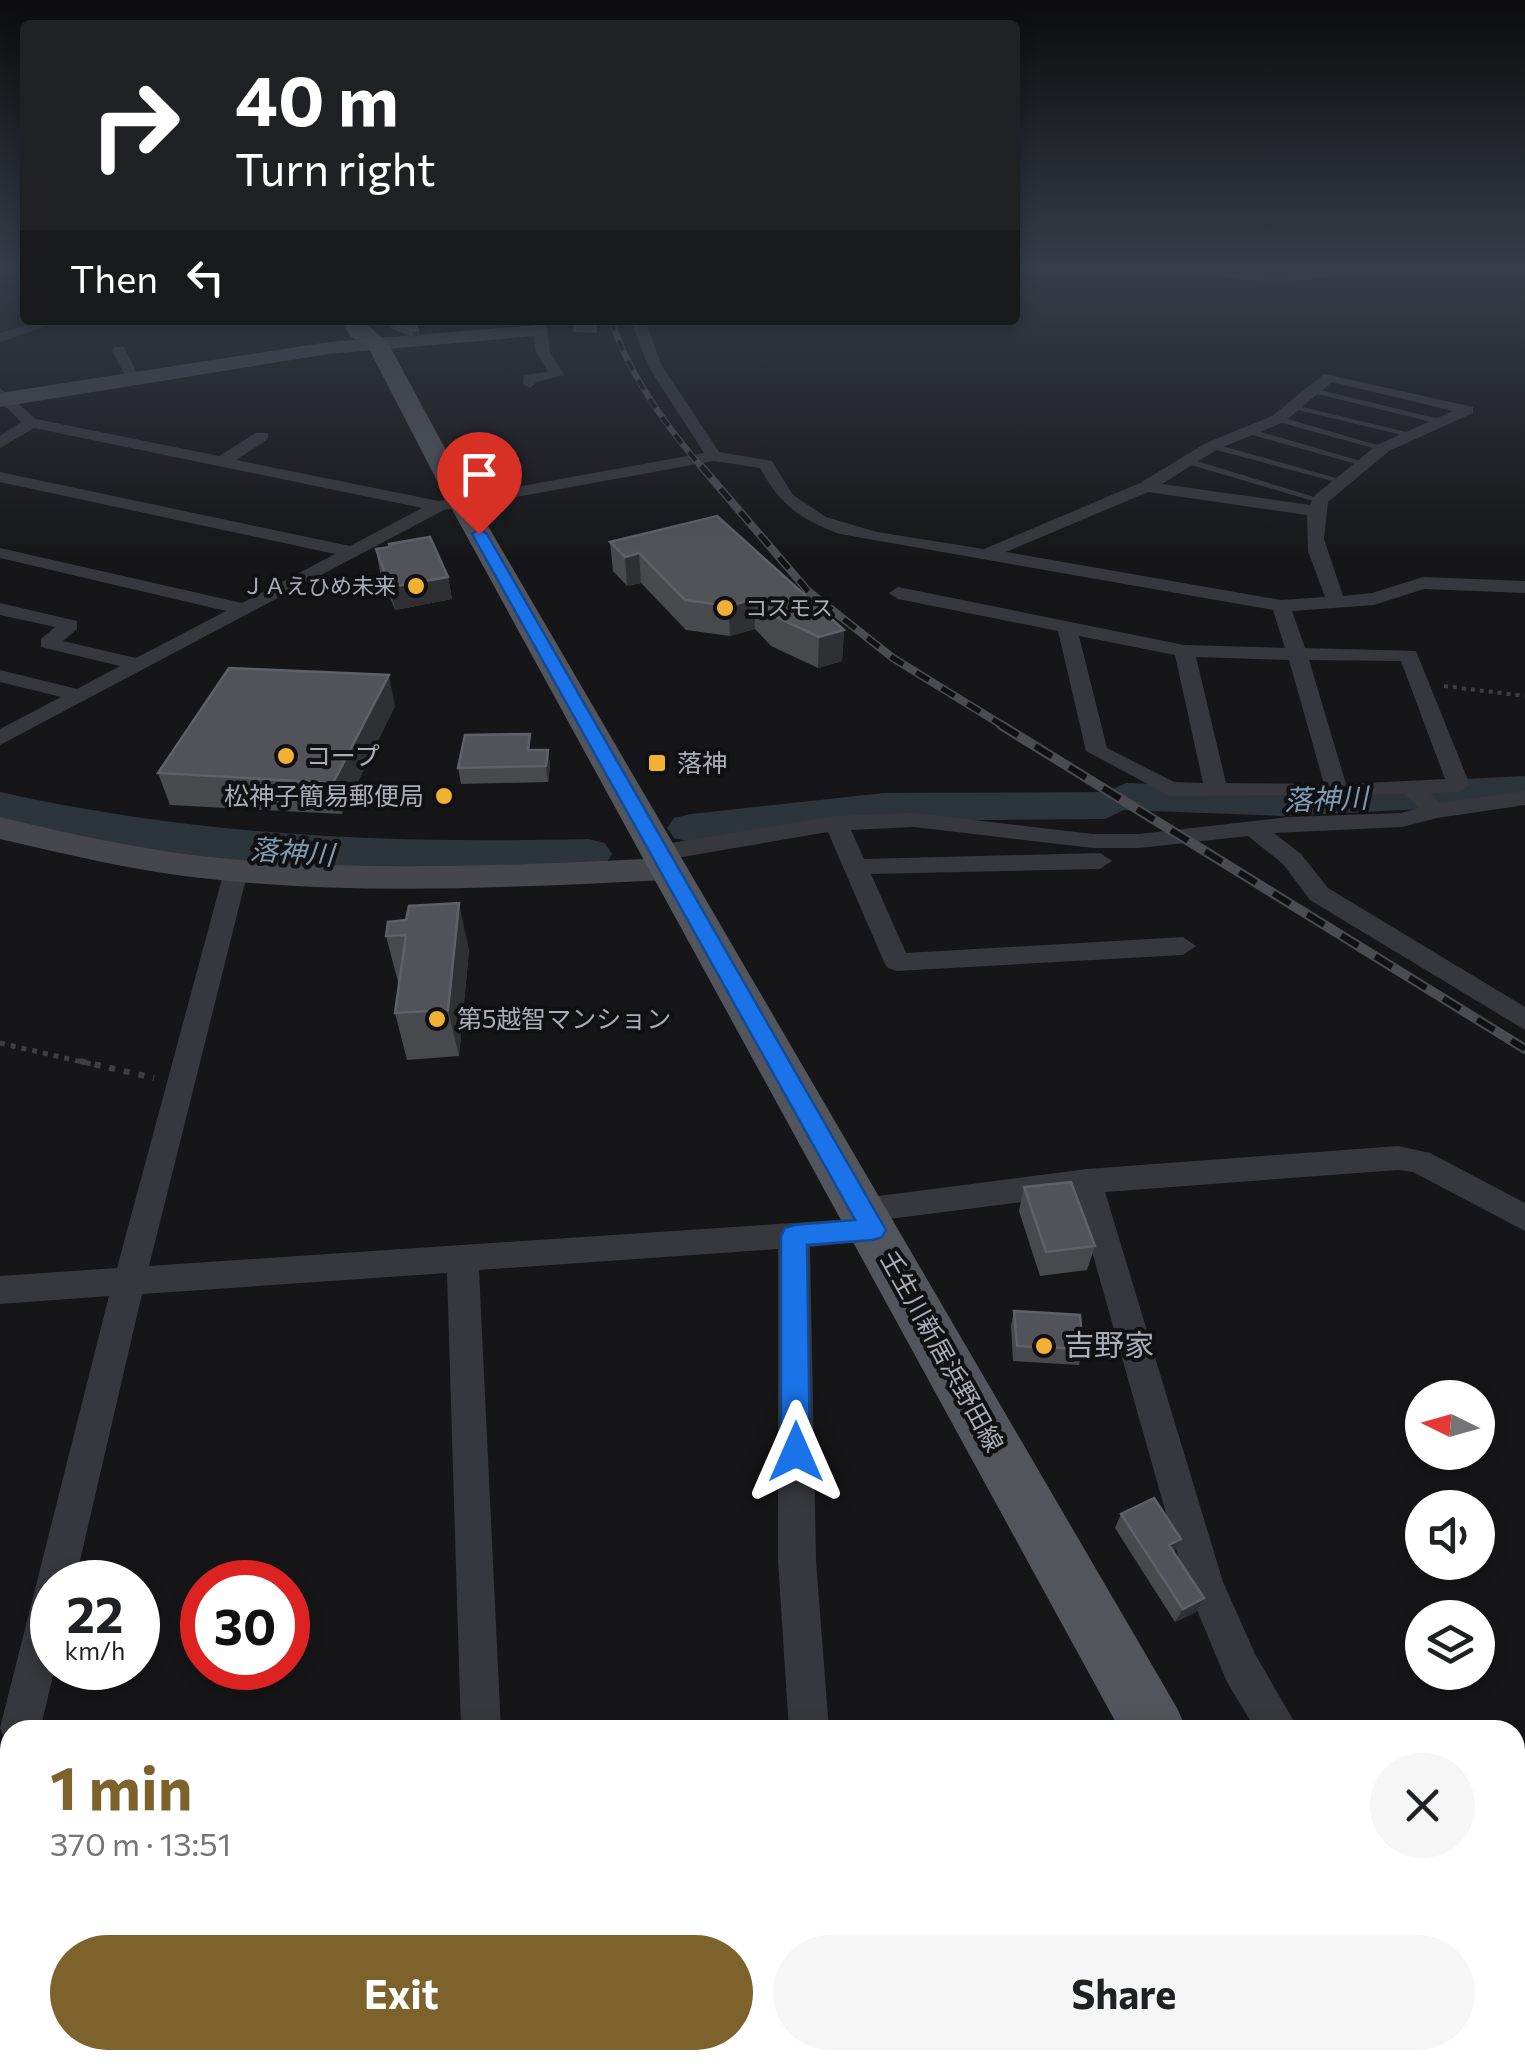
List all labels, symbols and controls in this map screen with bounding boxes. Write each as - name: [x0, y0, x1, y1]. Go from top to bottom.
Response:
- text: 40 m: [235, 55, 399, 140]
- icon: right: [70, 60, 200, 190]
- text: Turn right: [235, 140, 436, 195]
- icon: left: [178, 250, 233, 305]
- text: Then: [70, 254, 158, 301]
- pin: [437, 432, 522, 535]
- icon: arrive: [452, 447, 507, 502]
- place label: ＪＡえひめ未来: [242, 572, 396, 599]
- marker: ＪＡえひめ未来: [405, 575, 427, 597]
- place label: コスモス: [745, 594, 833, 621]
- marker: コスモス: [714, 597, 736, 619]
- place label: コープ: [306, 740, 380, 770]
- marker: コープ: [275, 745, 297, 767]
- place label: 落神: [677, 747, 727, 777]
- marker: 落神: [646, 752, 668, 774]
- water label: 落神川: [1283, 779, 1372, 816]
- place label: 松神子簡易郵便局: [224, 780, 424, 810]
- marker: 松神子簡易郵便局: [433, 785, 455, 807]
- water label: 落神川: [249, 831, 338, 871]
- place label: 第5越智マンション: [457, 1003, 671, 1033]
- marker: 第5越智マンション: [426, 1008, 448, 1030]
- street label: 壬生川新居浜野田線: [875, 1245, 1011, 1456]
- place label: 吉野家: [1064, 1325, 1154, 1362]
- marker: 吉野家: [1033, 1335, 1055, 1357]
- north arrow: [1405, 1380, 1495, 1470]
- map controls: [1405, 1380, 1495, 1690]
- position arrow: [744, 1400, 848, 1504]
- button: sound: [1405, 1490, 1495, 1580]
- speed limit sign: 30: [180, 1560, 310, 1690]
- text: 22: [67, 1582, 123, 1643]
- button: layers: [1405, 1600, 1495, 1690]
- text: km/h: [65, 1635, 125, 1665]
- text: 1 min: [50, 1749, 192, 1822]
- button: close: [1370, 1753, 1475, 1858]
- text: 370 m · 13:51: [50, 1823, 231, 1863]
- button: Exit: [50, 1935, 753, 2050]
- button: Share: [773, 1935, 1475, 2050]

